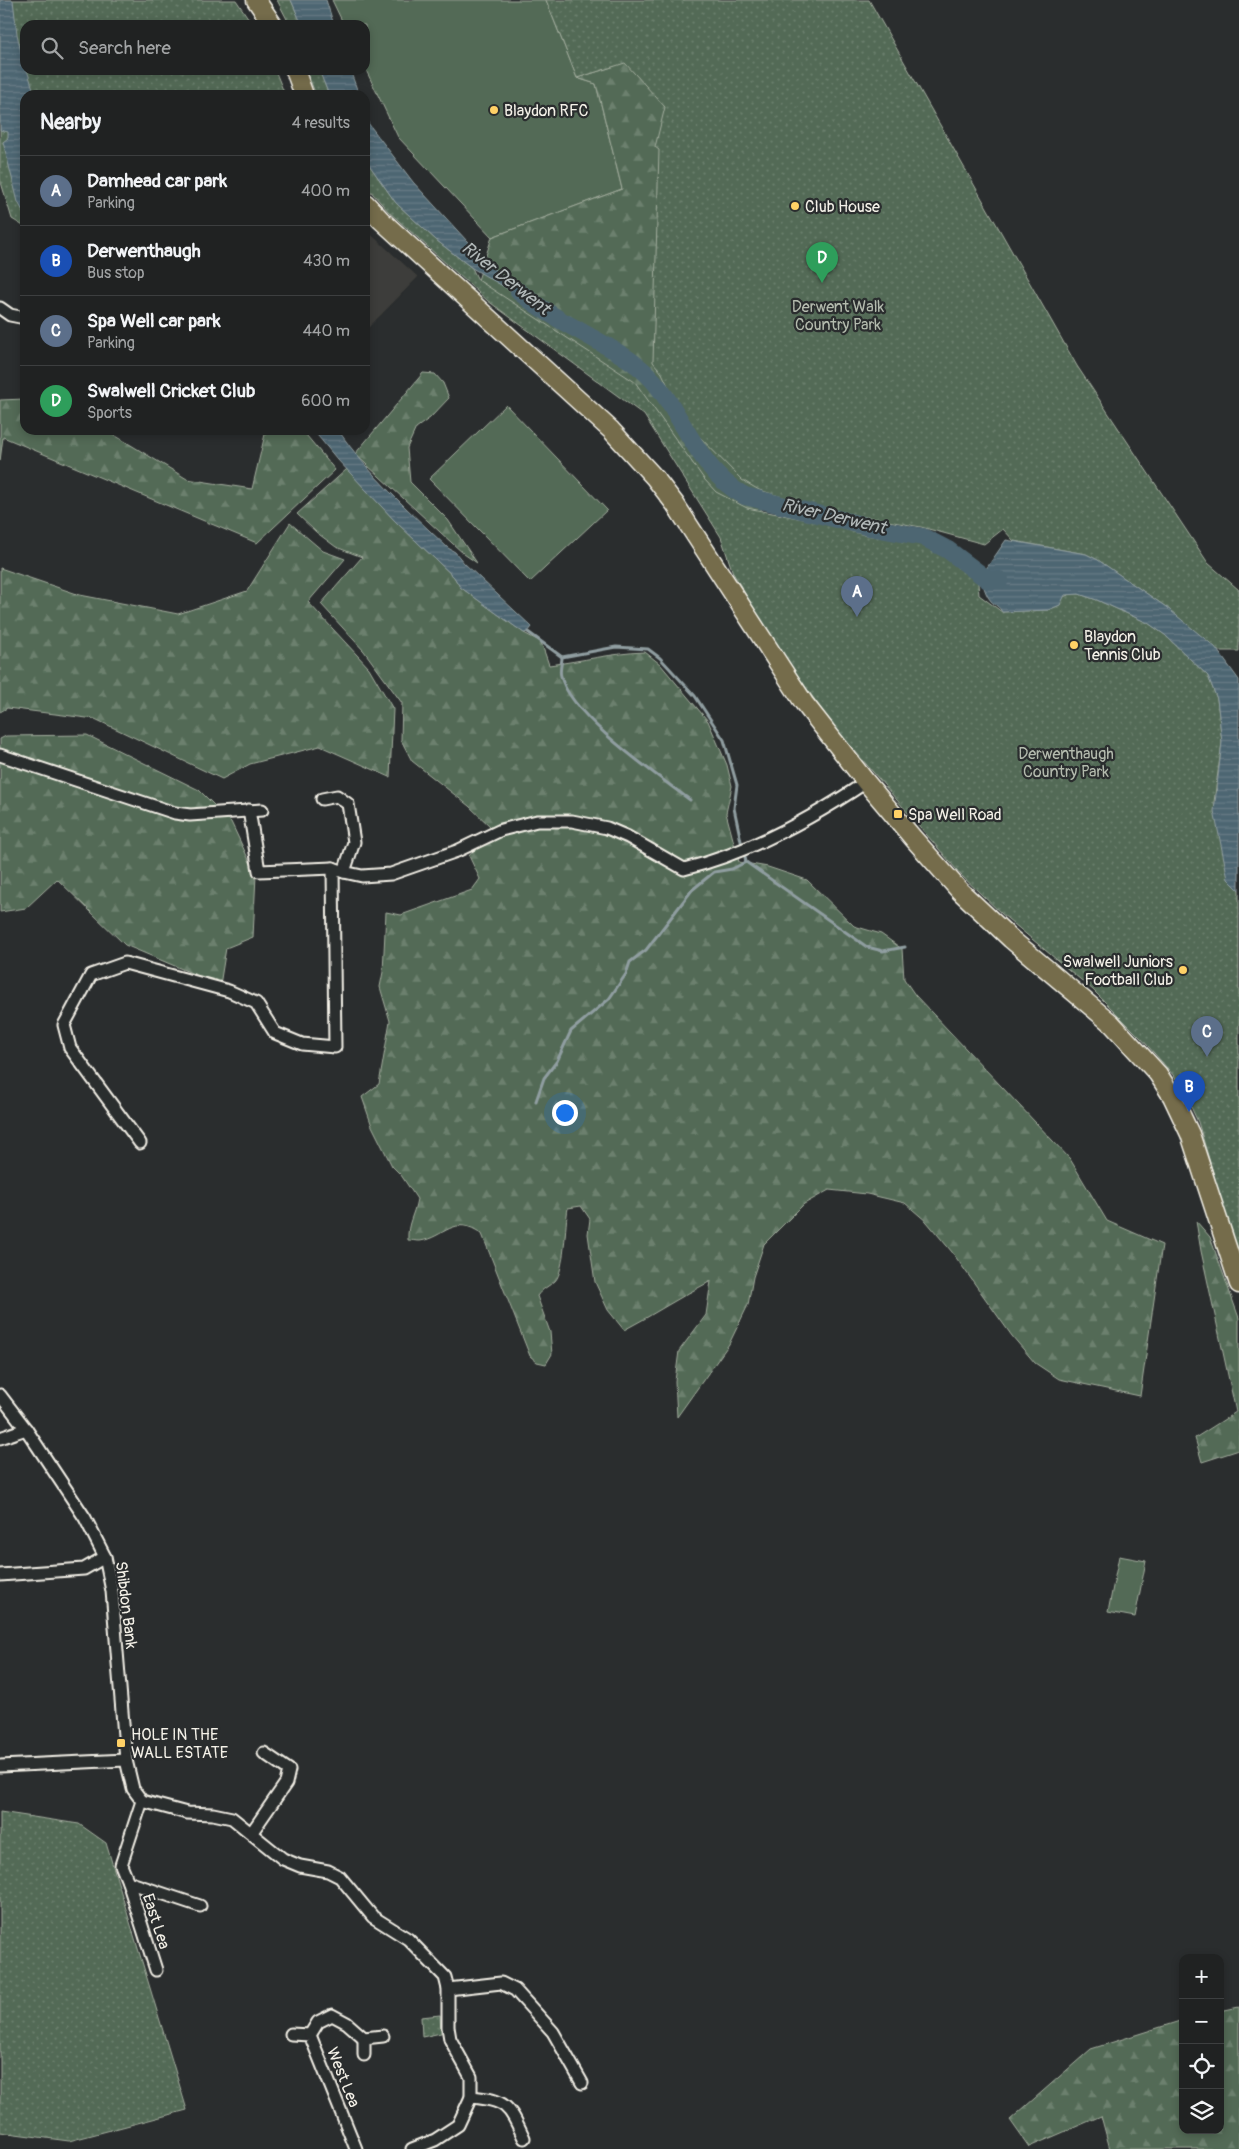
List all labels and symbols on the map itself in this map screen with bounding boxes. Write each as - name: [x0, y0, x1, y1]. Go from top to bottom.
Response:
- place label: Blaydon RFC: [504, 101, 589, 121]
- marker: Blaydon RFC: [488, 104, 500, 116]
- place label: Club House: [805, 197, 880, 217]
- marker: Club House: [789, 200, 801, 212]
- water label: River Derwent: [457, 237, 556, 321]
- pin: D: [806, 242, 838, 283]
- park label: Derwent Walk Country Park: [792, 297, 885, 335]
- water label: River Derwent: [780, 493, 890, 540]
- pin: A: [841, 576, 873, 617]
- place label: Blaydon Tennis Club: [1084, 627, 1161, 665]
- marker: Blaydon Tennis Club: [1068, 639, 1080, 651]
- park label: Derwenthaugh Country Park: [1018, 744, 1114, 782]
- place label: Spa Well Road: [908, 805, 1002, 825]
- marker: Spa Well Road: [892, 808, 904, 820]
- place label: Swalwell Juniors Football Club: [1063, 952, 1173, 990]
- marker: Swalwell Juniors Football Club: [1177, 964, 1189, 976]
- pin: C: [1191, 1016, 1223, 1057]
- pin: B: [1173, 1071, 1205, 1112]
- your location: [552, 1100, 578, 1126]
- street label: Shibdon Bank: [111, 1560, 141, 1650]
- place label: HOLE IN THE WALL ESTATE: [131, 1725, 228, 1763]
- marker: HOLE IN THE WALL ESTATE: [115, 1737, 127, 1749]
- street label: East Lea: [138, 1891, 174, 1952]
- street label: West Lea: [322, 2044, 364, 2110]

